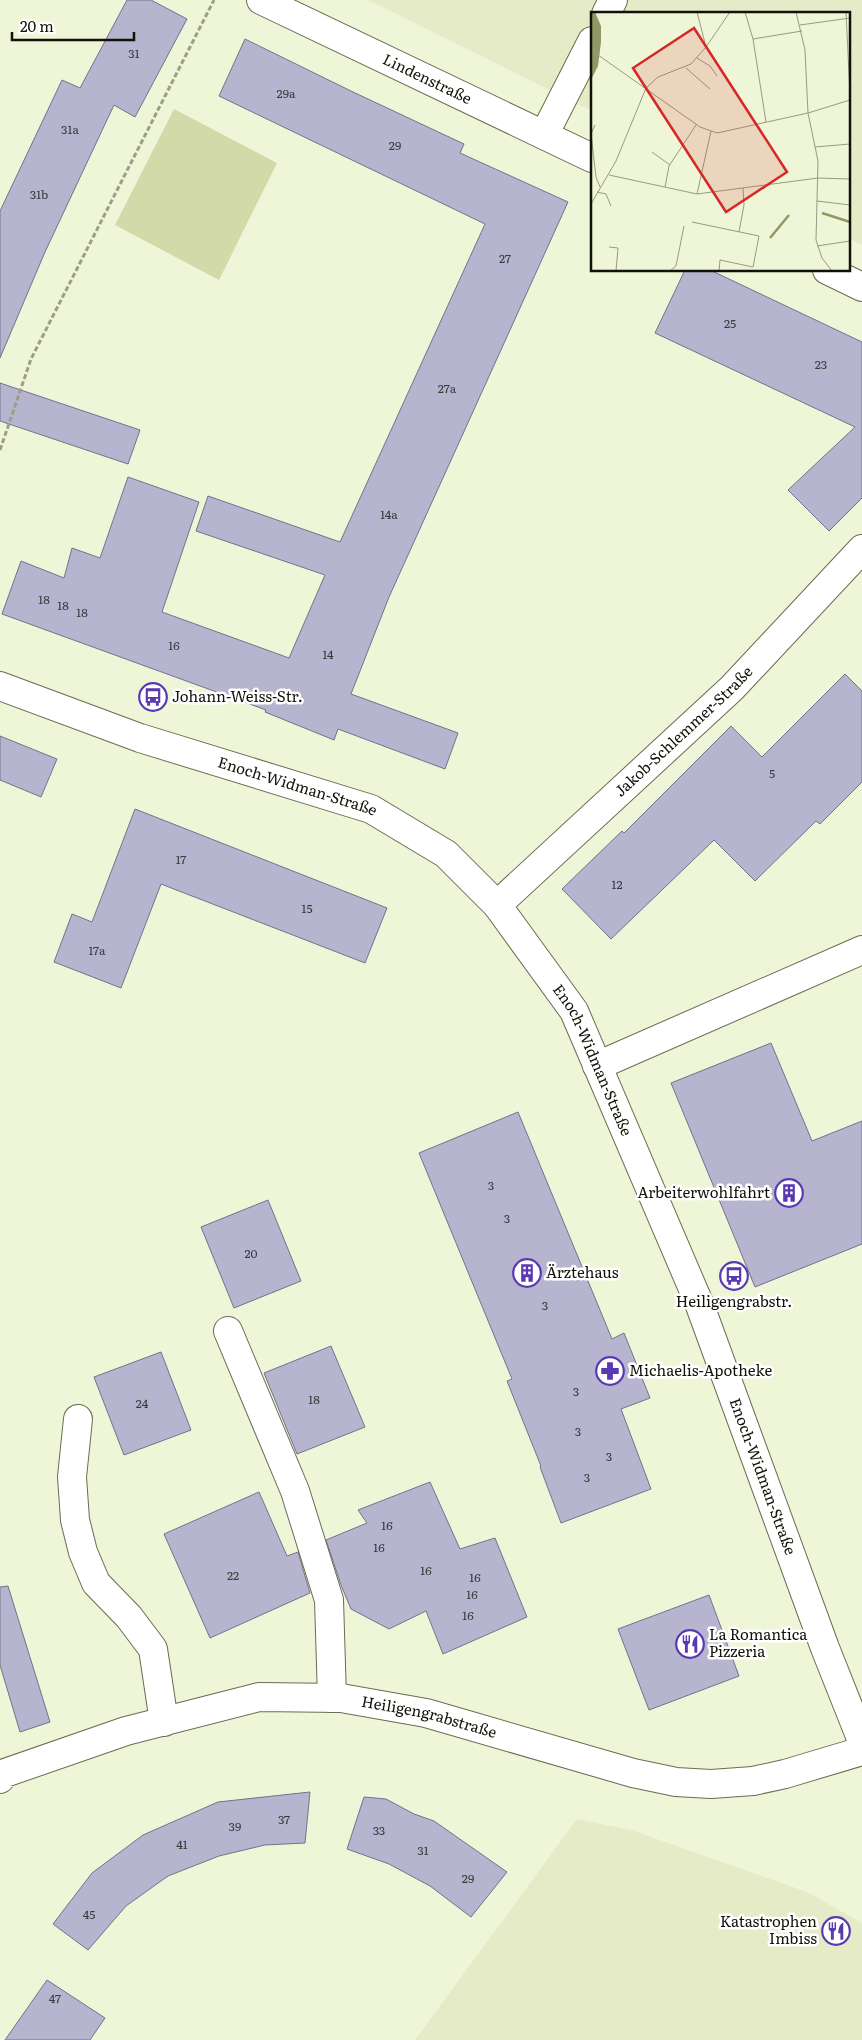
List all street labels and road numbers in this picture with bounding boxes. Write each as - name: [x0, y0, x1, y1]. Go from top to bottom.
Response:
- street label: Lindenstraße: [379, 47, 476, 109]
- street label: Jakob-Schlemmer-Straße: [609, 660, 757, 801]
- street label: Enoch-Widman-Straße: [215, 750, 383, 821]
- street label: Enoch-Widman-Straße: [548, 979, 639, 1139]
- street label: Enoch-Widman-Straße: [725, 1394, 803, 1558]
- street label: Heiligengrabstraße: [360, 1689, 500, 1743]

